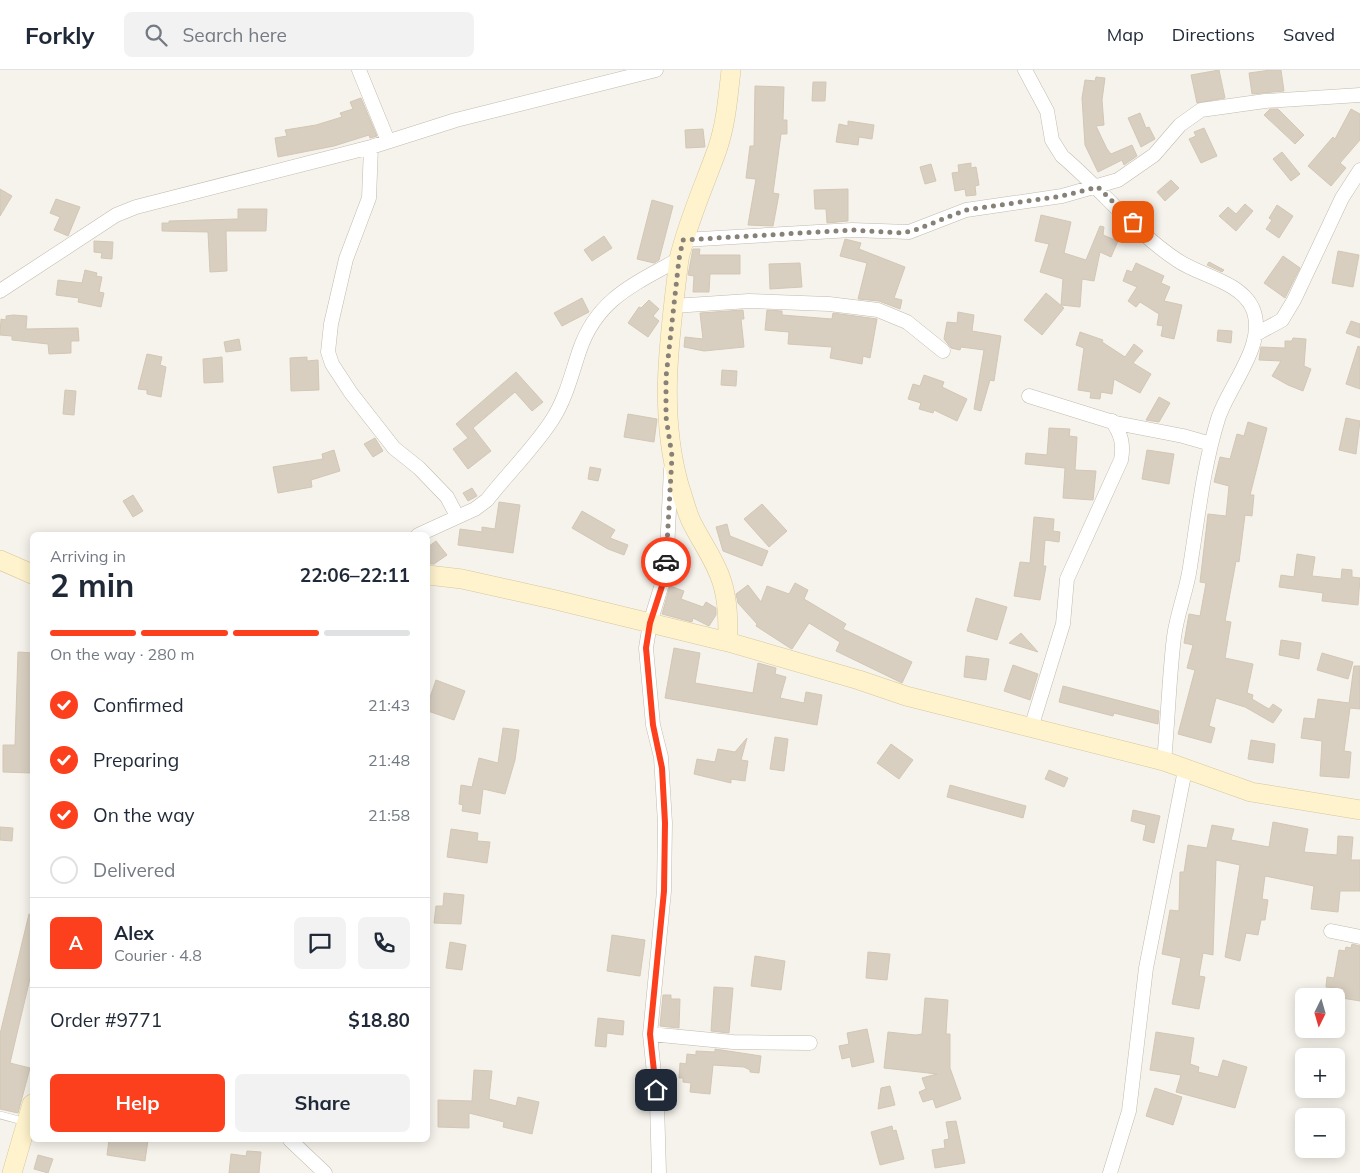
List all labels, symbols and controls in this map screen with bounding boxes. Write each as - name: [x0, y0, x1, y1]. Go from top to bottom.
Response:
- search box: [124, 12, 474, 57]
- text: Forkly: [25, 20, 94, 50]
- icon: search: [142, 21, 170, 49]
- text: Search here: [182, 23, 287, 47]
- text: Map: [1107, 23, 1144, 46]
- text: Directions: [1172, 23, 1255, 46]
- text: Saved: [1283, 23, 1335, 46]
- pin: [1112, 201, 1154, 243]
- icon: bag: [1119, 208, 1147, 236]
- courier: [641, 537, 691, 587]
- text: Arriving in: [50, 546, 126, 566]
- icon: car: [652, 548, 680, 576]
- text: 22:06–22:11: [300, 563, 410, 587]
- text: 2 min: [50, 565, 134, 605]
- text: On the way · 280 m: [50, 644, 195, 664]
- icon: check: [50, 691, 78, 719]
- text: Confirmed: [93, 693, 184, 717]
- text: 21:43: [368, 695, 410, 715]
- icon: check: [50, 746, 78, 774]
- text: Preparing: [93, 748, 179, 772]
- text: 21:48: [368, 750, 410, 770]
- icon: check: [50, 801, 78, 829]
- text: On the way: [93, 803, 195, 827]
- text: 21:58: [368, 805, 410, 825]
- text: Delivered: [93, 858, 175, 882]
- button: chat: [294, 917, 346, 969]
- button: phone: [358, 917, 410, 969]
- text: Alex: [114, 921, 154, 945]
- text: A: [69, 931, 83, 955]
- text: Courier · 4.8: [114, 945, 202, 965]
- north arrow: [1295, 988, 1345, 1038]
- map controls: [1295, 988, 1345, 1158]
- text: Order #9771: [50, 1008, 162, 1032]
- text: $18.80: [348, 1008, 410, 1032]
- button: +: [1295, 1048, 1345, 1098]
- pin: [635, 1069, 677, 1111]
- button: Help: [50, 1074, 225, 1132]
- button: Share: [235, 1074, 410, 1132]
- icon: home: [642, 1076, 670, 1104]
- button: −: [1295, 1108, 1345, 1158]

